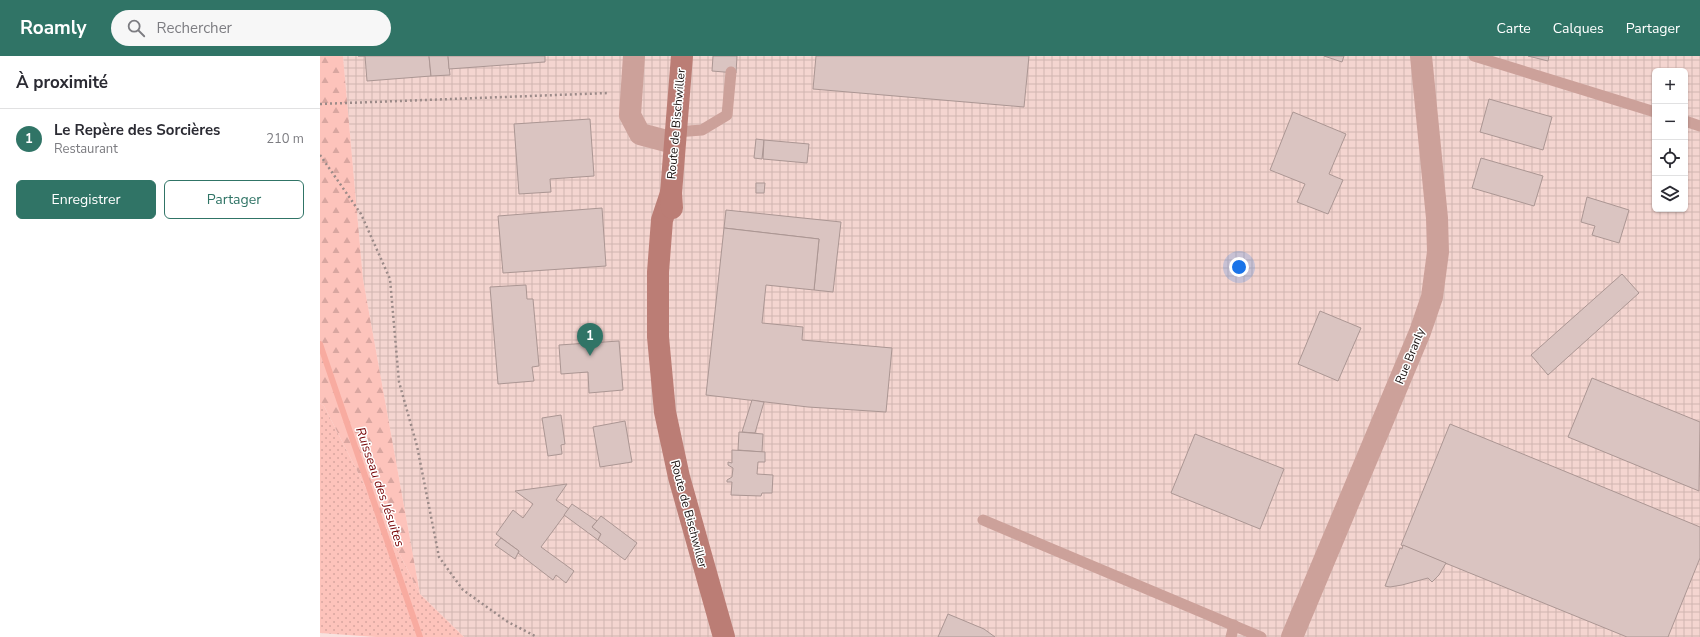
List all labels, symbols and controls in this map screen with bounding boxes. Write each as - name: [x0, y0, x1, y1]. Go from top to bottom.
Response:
- search box: [111, 10, 391, 46]
- text: Roamly: [20, 15, 87, 41]
- icon: search: [125, 17, 147, 39]
- text: Rechercher: [157, 18, 232, 38]
- text: Carte: [1497, 19, 1531, 38]
- text: Calques: [1553, 19, 1604, 38]
- text: Partager: [1626, 19, 1680, 38]
- street label: Route de Bischwiller: [663, 67, 689, 180]
- map controls: [1652, 68, 1688, 212]
- button: +: [1652, 68, 1688, 104]
- text: À proximité: [16, 71, 108, 94]
- button: −: [1652, 104, 1688, 140]
- text: Le Repère des Sorcières: [54, 120, 220, 140]
- text: 1: [25, 130, 33, 148]
- text: 210 m: [266, 130, 304, 148]
- text: Restaurant: [54, 140, 118, 158]
- button: locate: [1652, 140, 1688, 176]
- button: layers: [1652, 176, 1688, 212]
- button: Enregistrer: [16, 180, 156, 219]
- button: Partager: [164, 180, 304, 219]
- your location: [1229, 257, 1249, 277]
- pin: 1: [577, 323, 603, 356]
- street label: Rue Branly: [1391, 325, 1429, 387]
- water label: Ruisseau des Jésuites: [351, 425, 409, 549]
- street label: Route de Bischwiller: [667, 458, 711, 570]

